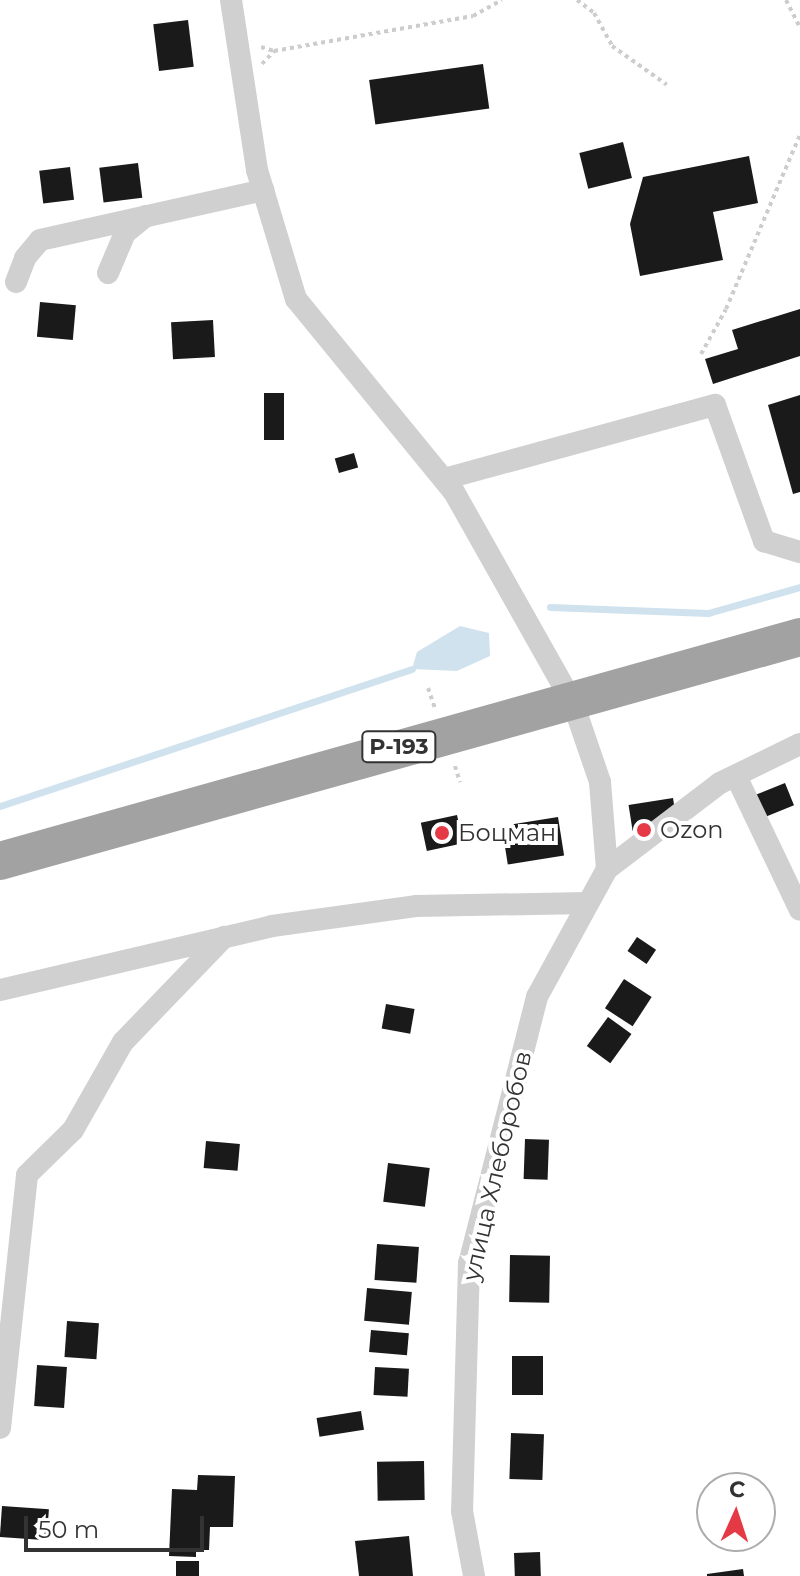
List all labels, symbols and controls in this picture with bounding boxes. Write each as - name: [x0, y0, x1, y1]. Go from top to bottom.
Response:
- road number: Р-193: [361, 729, 437, 765]
- place label: Ozon: [660, 816, 723, 844]
- place label: Боцман: [458, 819, 556, 847]
- marker: Ozon: [635, 821, 653, 839]
- marker: Боцман: [433, 824, 451, 842]
- street label: улица Хлеборобов: [457, 1048, 537, 1284]
- north arrow: [696, 1472, 776, 1552]
- text: С: [728, 1476, 746, 1503]
- scale bar: [28, 1500, 208, 1550]
- text: 50 m: [38, 1515, 99, 1544]

